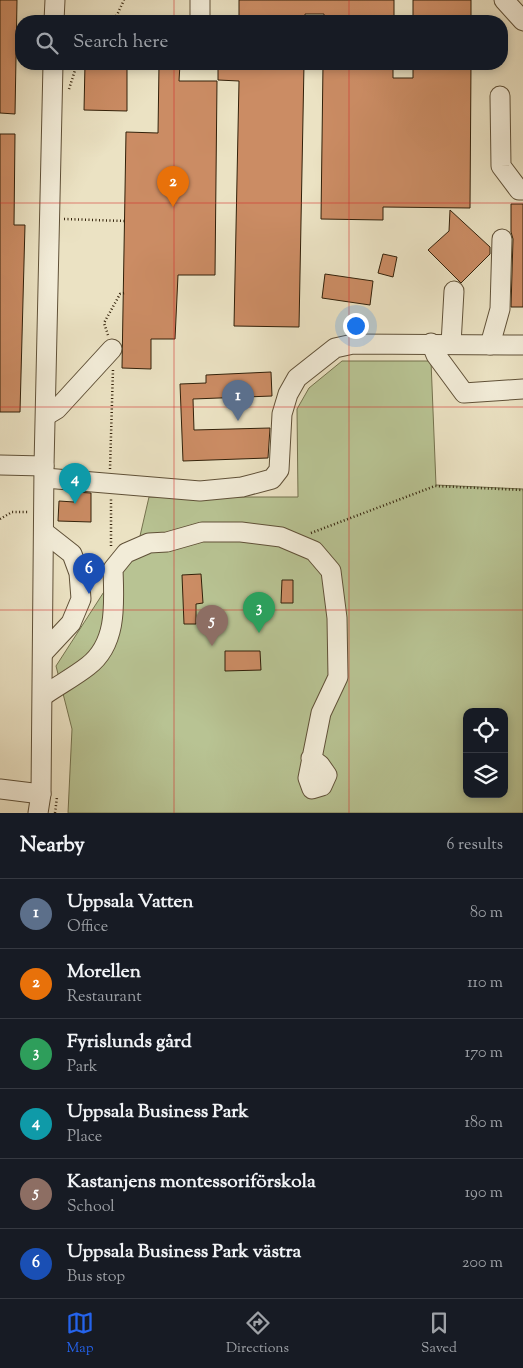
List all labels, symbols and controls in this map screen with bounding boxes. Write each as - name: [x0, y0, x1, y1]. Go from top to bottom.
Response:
- search box: [15, 15, 508, 70]
- icon: search: [33, 29, 61, 57]
- text: Search here: [73, 29, 168, 56]
- pin: 2: [157, 166, 189, 207]
- your location: [343, 313, 369, 339]
- pin: 1: [222, 380, 254, 421]
- pin: 4: [59, 463, 91, 504]
- pin: 6: [73, 553, 105, 594]
- pin: 3: [243, 592, 275, 633]
- pin: 5: [196, 605, 228, 646]
- map controls: [463, 708, 508, 798]
- button: locate: [463, 708, 508, 753]
- button: layers: [463, 753, 508, 798]
- text: Nearby: [20, 831, 85, 861]
- text: 6 results: [447, 834, 503, 857]
- text: Uppsala Vatten: [67, 889, 194, 916]
- text: 1: [33, 902, 39, 925]
- text: 80 m: [470, 902, 503, 925]
- text: Office: [67, 916, 108, 939]
- text: Morellen: [67, 959, 141, 986]
- text: 2: [32, 972, 40, 995]
- text: 110 m: [467, 972, 503, 995]
- text: Restaurant: [67, 986, 142, 1009]
- text: Fyrislunds gård: [67, 1029, 192, 1056]
- text: 3: [33, 1042, 39, 1065]
- text: 170 m: [465, 1042, 503, 1065]
- text: Park: [67, 1056, 98, 1079]
- text: Uppsala Business Park: [67, 1099, 249, 1126]
- text: 4: [32, 1112, 40, 1135]
- text: 180 m: [464, 1112, 503, 1135]
- text: Place: [67, 1126, 102, 1149]
- text: Kastanjens montessoriförskola: [67, 1169, 316, 1196]
- text: 5: [33, 1182, 39, 1205]
- text: 190 m: [465, 1182, 503, 1205]
- text: School: [67, 1196, 115, 1219]
- text: Uppsala Business Park västra: [67, 1239, 301, 1266]
- text: 6: [32, 1252, 40, 1275]
- text: 200 m: [462, 1252, 503, 1275]
- text: Bus stop: [67, 1266, 125, 1289]
- tab: Map: [66, 1309, 94, 1359]
- tab: Directions: [226, 1309, 289, 1359]
- tab: Saved: [421, 1309, 457, 1359]

